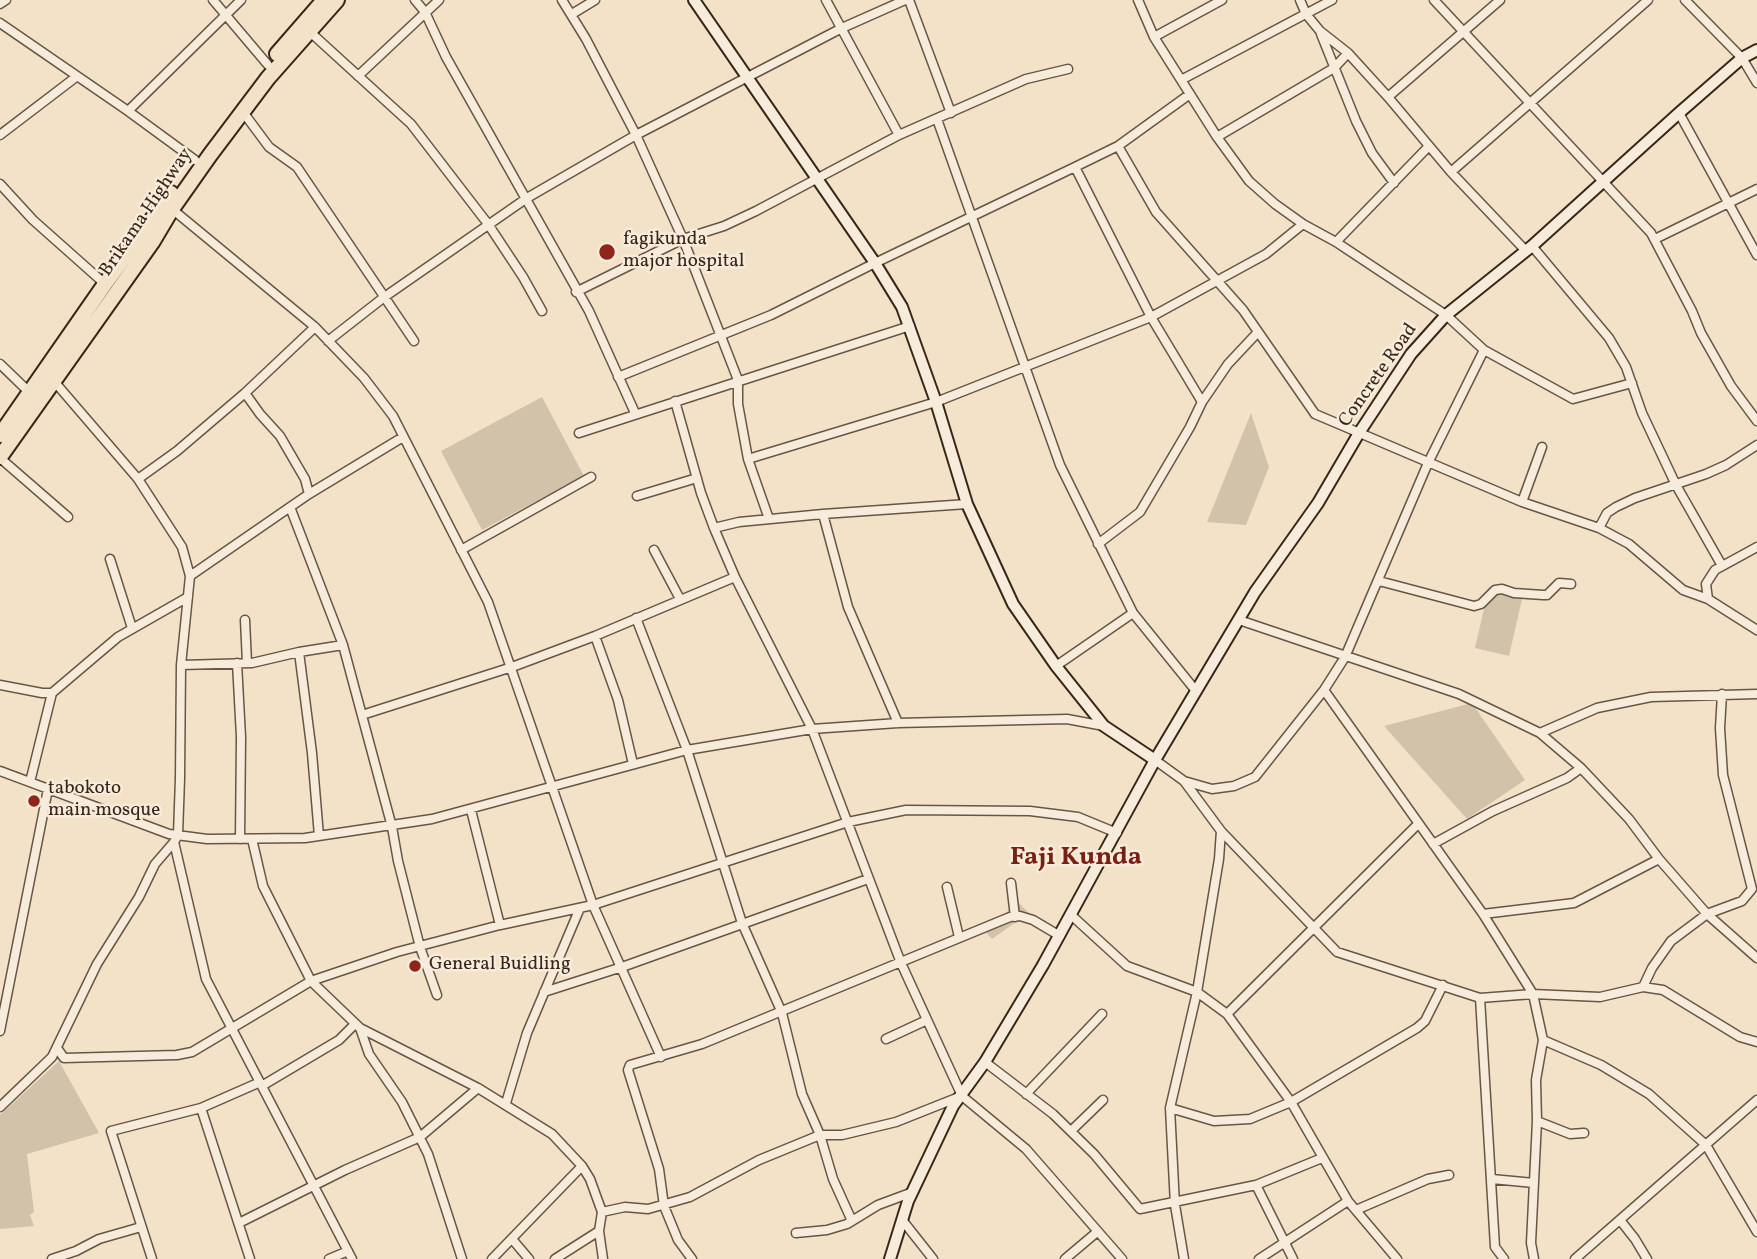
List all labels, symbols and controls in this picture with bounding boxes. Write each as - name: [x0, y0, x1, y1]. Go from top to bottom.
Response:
- street label: Brikama Highway: [96, 145, 198, 281]
- place label: fagikunda major hospital: [623, 230, 745, 274]
- marker: fagikunda major hospital: [597, 242, 617, 262]
- street label: Concrete Road: [1335, 320, 1423, 432]
- place label: tabokoto main mosque: [48, 779, 160, 823]
- marker: tabokoto main mosque: [26, 793, 42, 809]
- district label: Faji Kunda: [1010, 843, 1142, 875]
- place label: General Buidling: [429, 955, 571, 977]
- marker: General Buidling: [407, 958, 423, 974]

